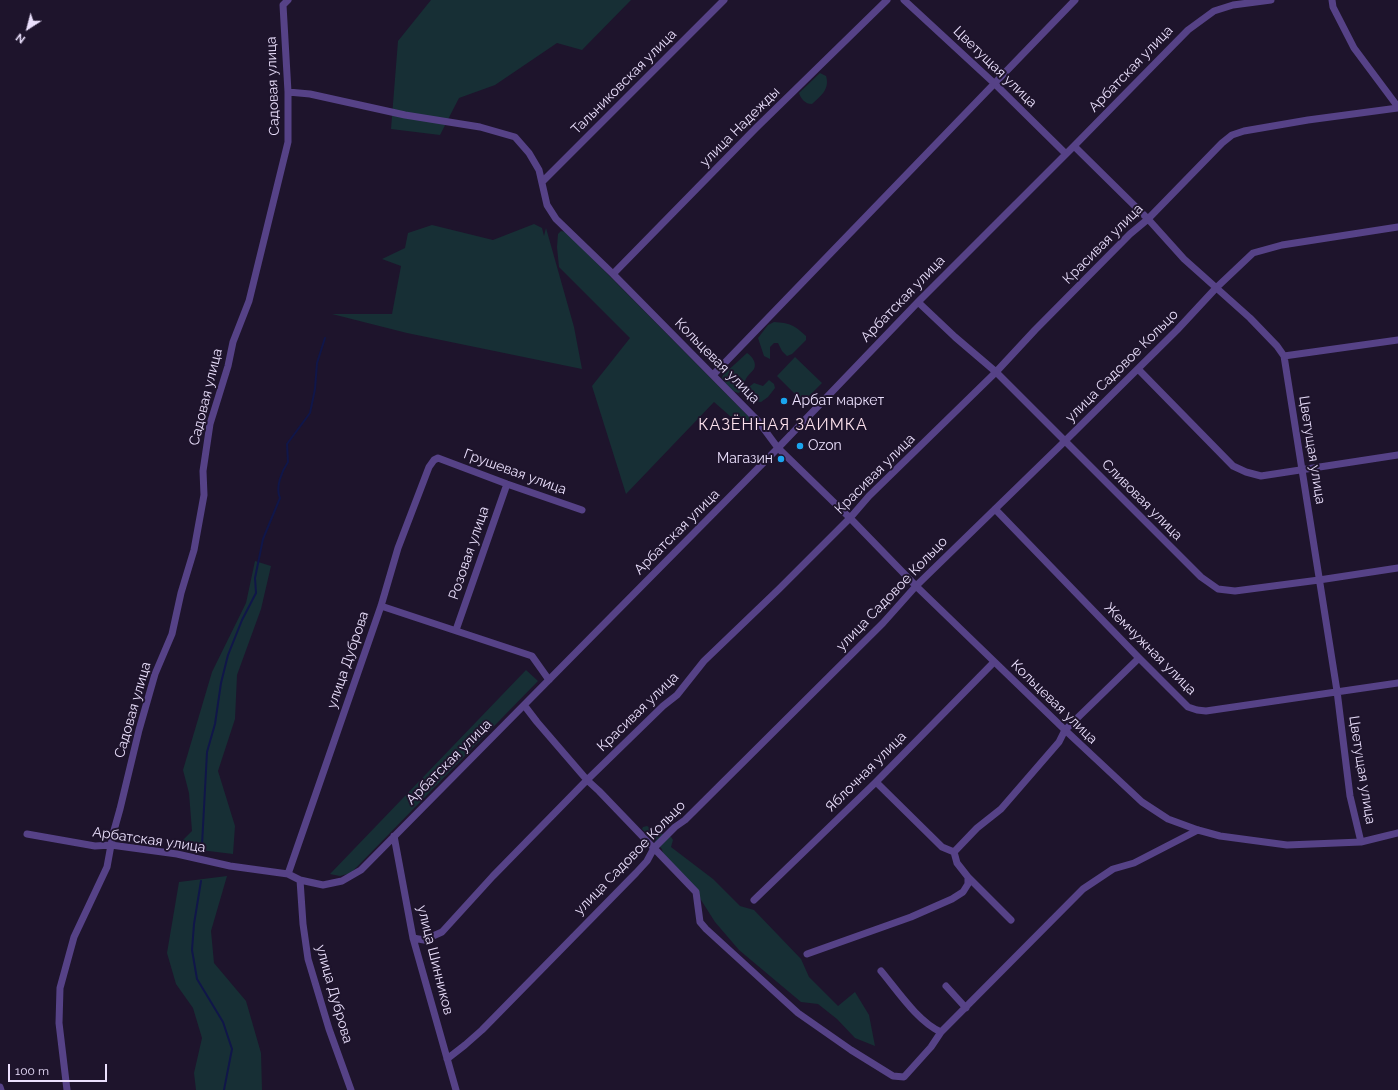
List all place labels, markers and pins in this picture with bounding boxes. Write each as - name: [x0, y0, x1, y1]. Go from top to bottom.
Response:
- place label: Арбат маркет: [792, 393, 884, 409]
- marker: Арбат маркет: [779, 396, 789, 406]
- place label: Ozon: [808, 438, 842, 454]
- marker: Ozon: [795, 441, 805, 451]
- place label: Магазин: [717, 451, 773, 467]
- marker: Магазин: [776, 454, 786, 464]

